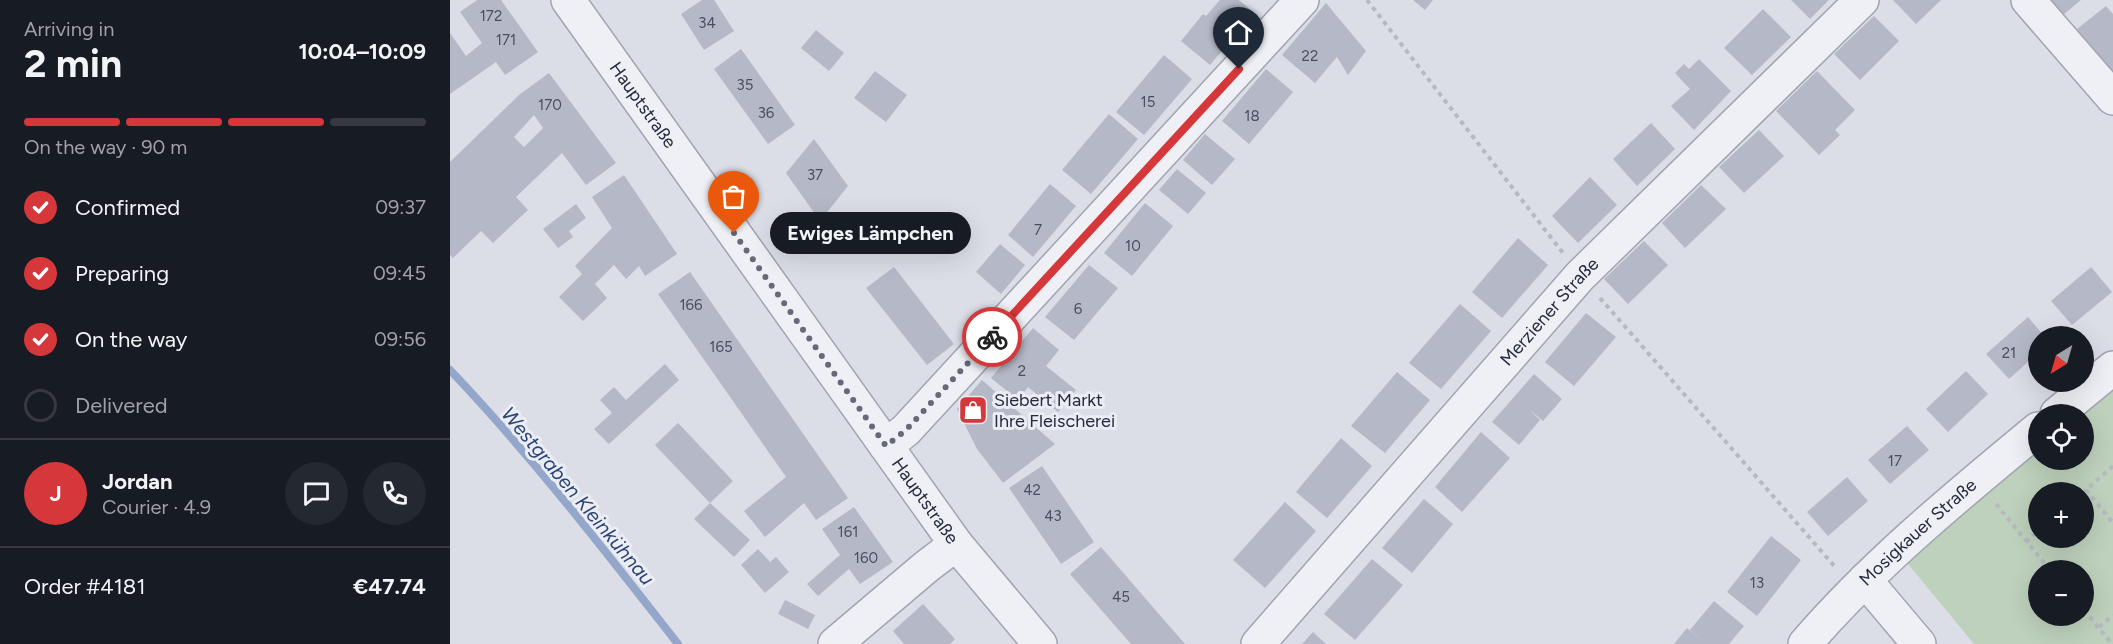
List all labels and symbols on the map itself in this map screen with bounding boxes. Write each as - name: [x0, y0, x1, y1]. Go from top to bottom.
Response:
- house number: 172: [480, 7, 502, 25]
- pin: [1213, 7, 1264, 69]
- house number: 34: [698, 14, 716, 32]
- house number: 171: [496, 31, 516, 49]
- house number: 22: [1302, 47, 1318, 65]
- street label: Hauptstraße: [605, 58, 681, 153]
- house number: 35: [737, 76, 753, 94]
- house number: 15: [1141, 93, 1155, 111]
- house number: 170: [538, 96, 562, 114]
- house number: 36: [758, 104, 775, 122]
- house number: 18: [1244, 107, 1260, 125]
- house number: 37: [807, 166, 823, 184]
- pin: [708, 171, 759, 233]
- callout: Ewiges Lämpchen: [770, 212, 971, 254]
- house number: 7: [1034, 221, 1042, 239]
- house number: 10: [1125, 237, 1141, 255]
- street label: Merziener Straße: [1495, 253, 1603, 370]
- house number: 166: [679, 296, 703, 314]
- house number: 6: [1074, 300, 1083, 318]
- courier: [962, 307, 1022, 367]
- north arrow: [2028, 326, 2094, 392]
- house number: 165: [709, 338, 733, 356]
- house number: 21: [2002, 344, 2016, 362]
- house number: 2: [1018, 362, 1026, 380]
- place label: Siebert Markt Ihre Fleischerei: [994, 389, 1115, 432]
- shop icon: Siebert Markt Ihre Fleischerei: [957, 394, 989, 426]
- water label: Westgraben Kleinkühnau: [497, 402, 659, 590]
- house number: 17: [1888, 452, 1902, 470]
- street label: Hauptstraße: [887, 453, 963, 548]
- street label: Mosigkauer Straße: [1855, 474, 1981, 591]
- house number: 42: [1023, 481, 1041, 499]
- house number: 43: [1044, 507, 1062, 525]
- house number: 161: [838, 523, 858, 541]
- house number: 160: [854, 549, 878, 567]
- house number: 13: [1750, 574, 1764, 592]
- house number: 45: [1112, 588, 1130, 606]

